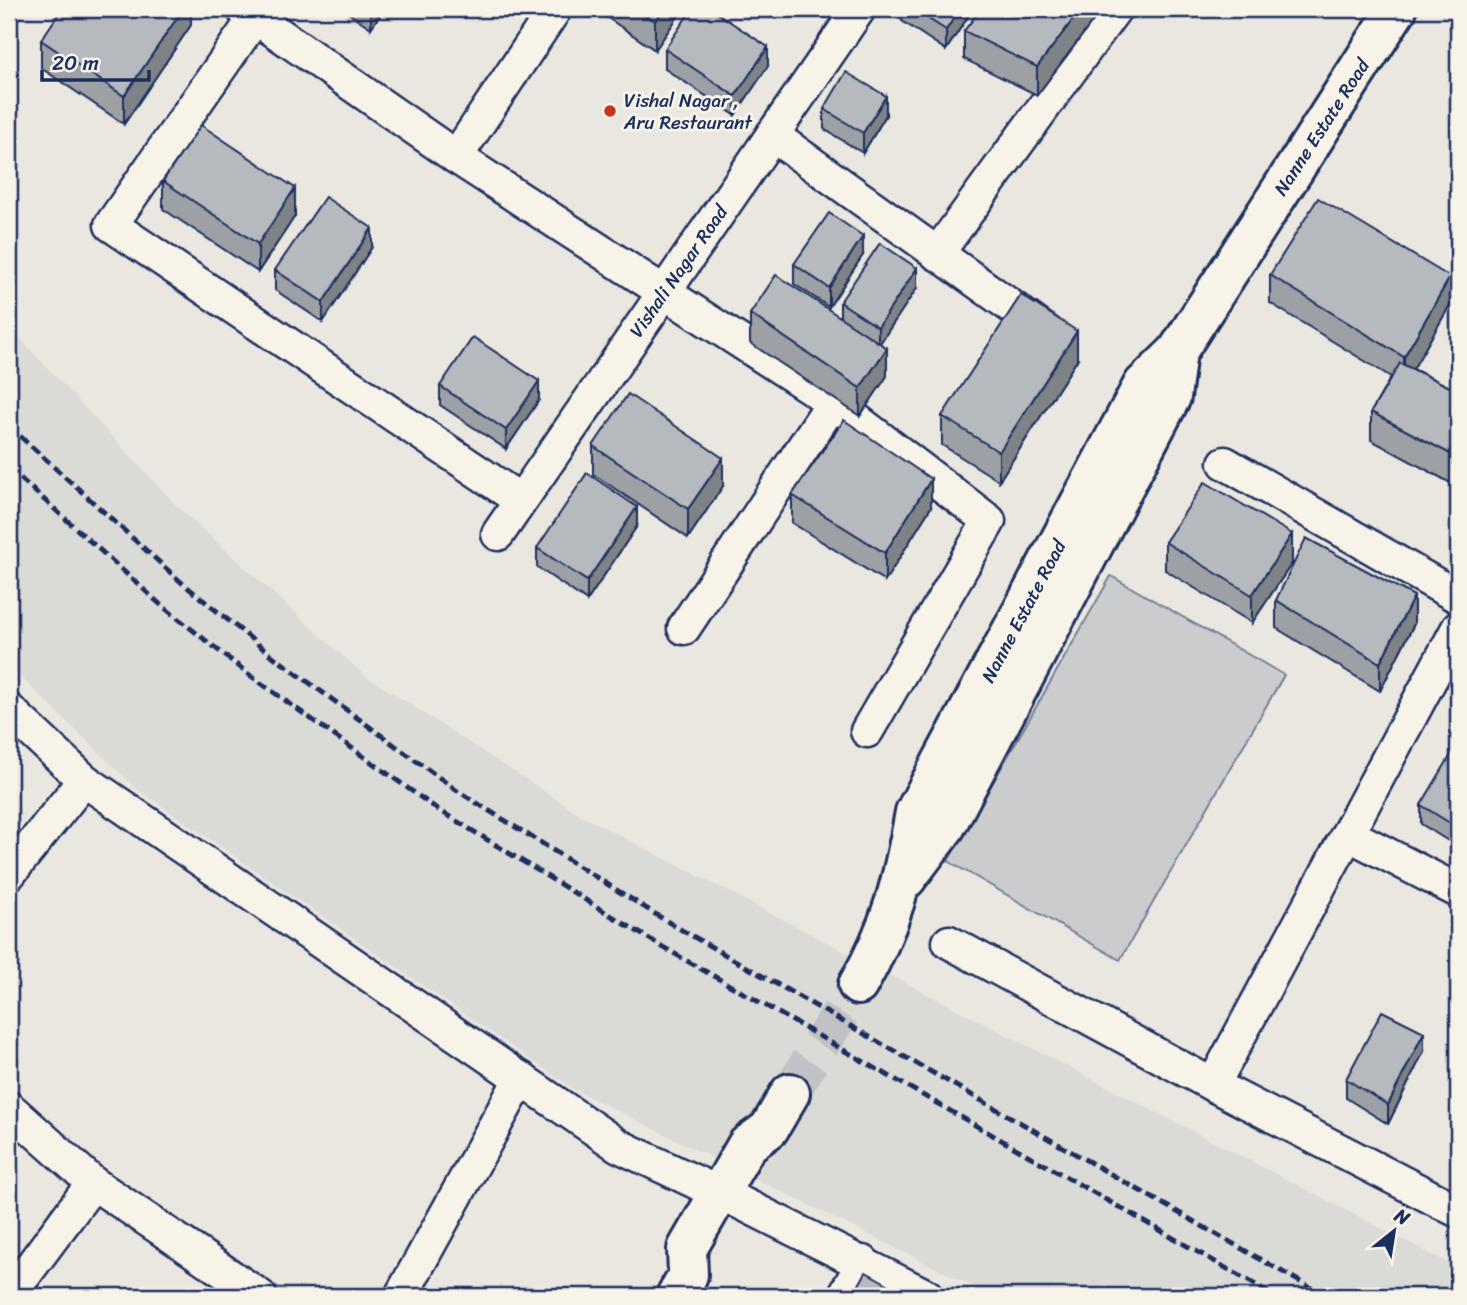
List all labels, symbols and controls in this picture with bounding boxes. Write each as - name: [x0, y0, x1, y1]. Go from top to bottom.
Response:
- scale bar: [42, 38, 149, 82]
- text: 20 m: [52, 44, 99, 82]
- street label: Nanne Estate Road: [1265, 50, 1379, 202]
- place label: Vishal Nagar , Aru Restaurant: [623, 84, 753, 139]
- marker: Vishal Nagar , Aru Restaurant: [602, 103, 618, 119]
- street label: Vishali Nagar Road: [620, 197, 738, 344]
- street label: Nanne Estate Road: [972, 532, 1076, 689]
- north arrow: [1358, 1196, 1428, 1266]
- text: N: [1387, 1199, 1417, 1235]

